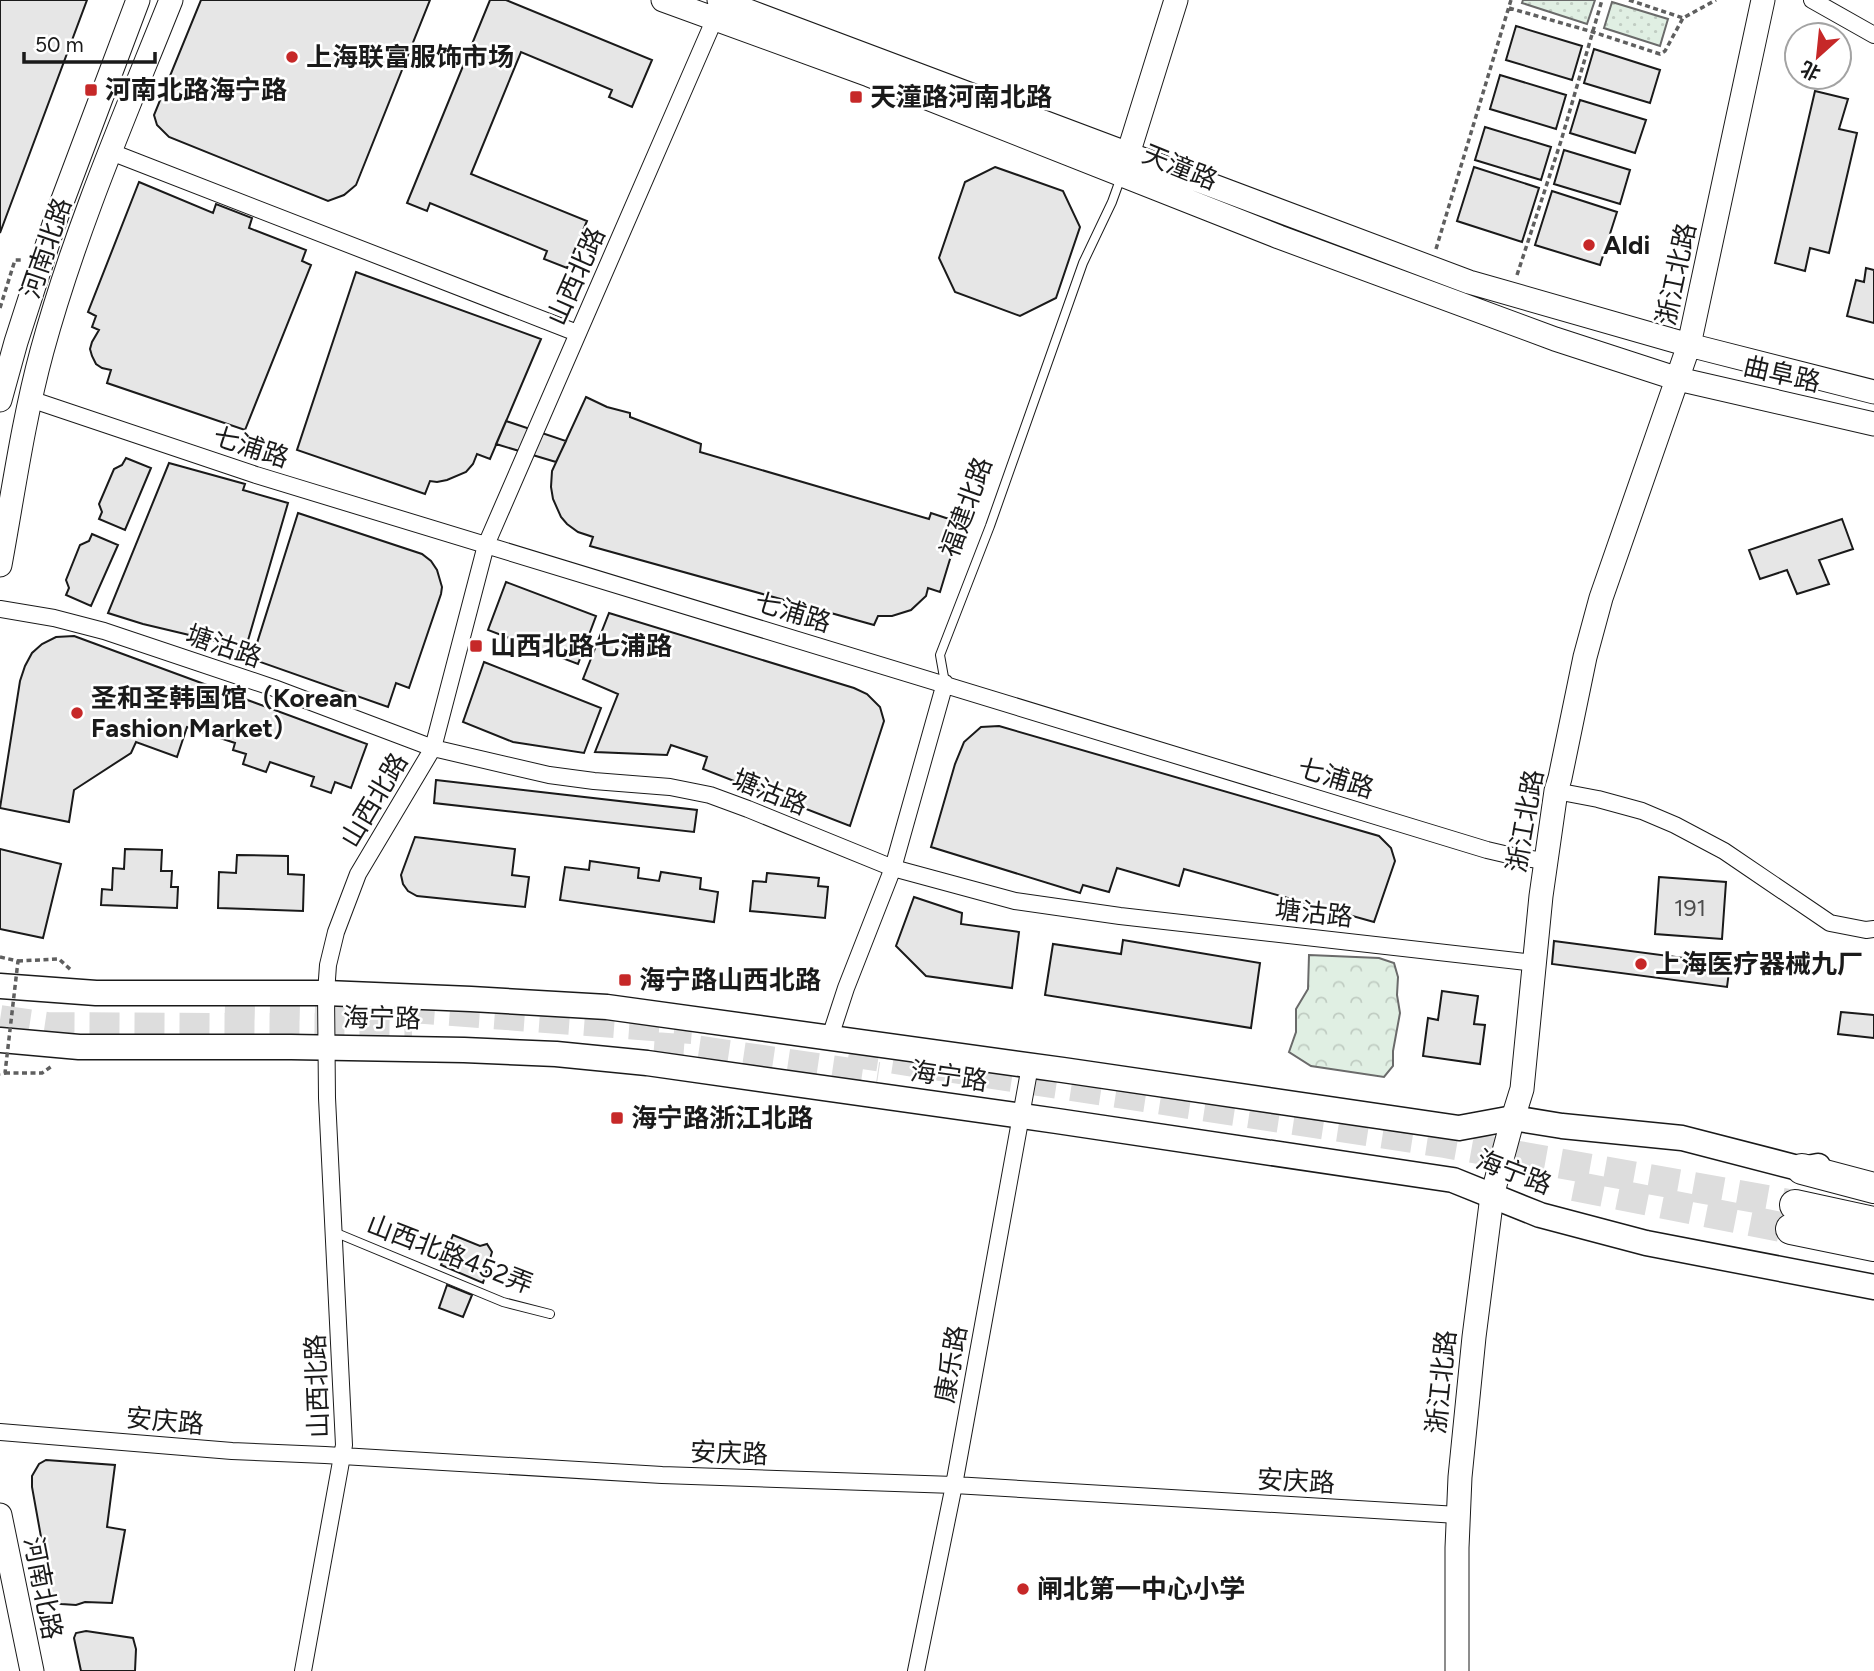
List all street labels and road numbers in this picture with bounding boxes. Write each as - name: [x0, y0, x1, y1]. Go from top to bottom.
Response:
- street label: 天潼路: [1138, 138, 1222, 196]
- street label: 河南北路: [14, 194, 78, 302]
- street label: 浙江北路: [1650, 220, 1702, 328]
- street label: 山西北路: [540, 222, 612, 330]
- street label: 曲阜路: [1740, 350, 1824, 398]
- street label: 七浦路: [209, 420, 293, 474]
- street label: 福建北路: [933, 453, 999, 561]
- street label: 七浦路: [751, 585, 835, 639]
- street label: 塘沽路: [182, 618, 266, 674]
- street label: 山西北路: [333, 747, 415, 853]
- street label: 七浦路: [1294, 751, 1378, 805]
- street label: 塘沽路: [728, 763, 812, 821]
- street label: 浙江北路: [1500, 767, 1550, 875]
- street label: 塘沽路: [1274, 893, 1354, 933]
- street label: 海宁路: [343, 1001, 421, 1035]
- street label: 海宁路: [908, 1055, 990, 1097]
- street label: 海宁路: [1472, 1143, 1556, 1201]
- street label: 山西北路452弄: [362, 1208, 538, 1300]
- street label: 康乐路: [928, 1323, 974, 1405]
- street label: 浙江北路: [1420, 1329, 1462, 1435]
- street label: 山西北路: [299, 1333, 335, 1439]
- street label: 安庆路: [125, 1402, 205, 1440]
- street label: 安庆路: [689, 1436, 769, 1470]
- street label: 安庆路: [1256, 1463, 1336, 1499]
- street label: 河南北路: [17, 1534, 69, 1642]

